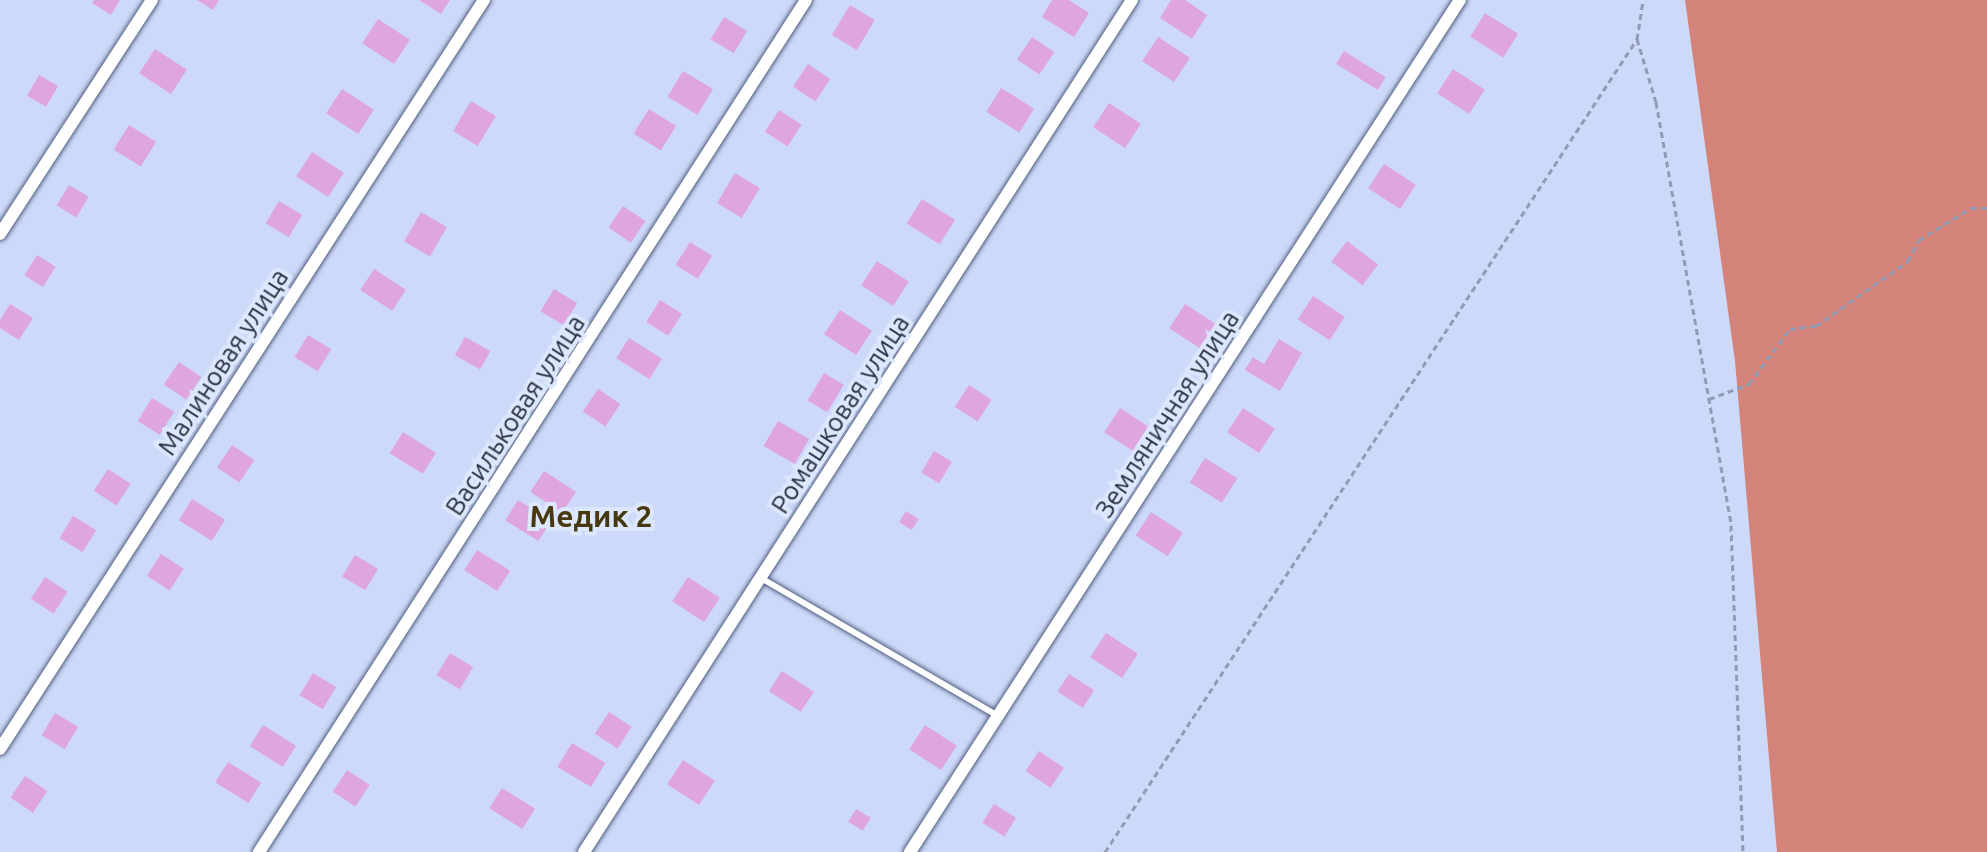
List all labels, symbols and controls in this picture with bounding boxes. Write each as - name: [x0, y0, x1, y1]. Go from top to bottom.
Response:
- street label: Малиновая улица: [151, 263, 295, 461]
- street label: Земляничная улица: [1088, 304, 1246, 524]
- street label: Васильковая улица: [438, 309, 592, 521]
- street label: Ромашковая улица: [764, 309, 916, 519]
- district label: Медик 2: [529, 498, 653, 534]

